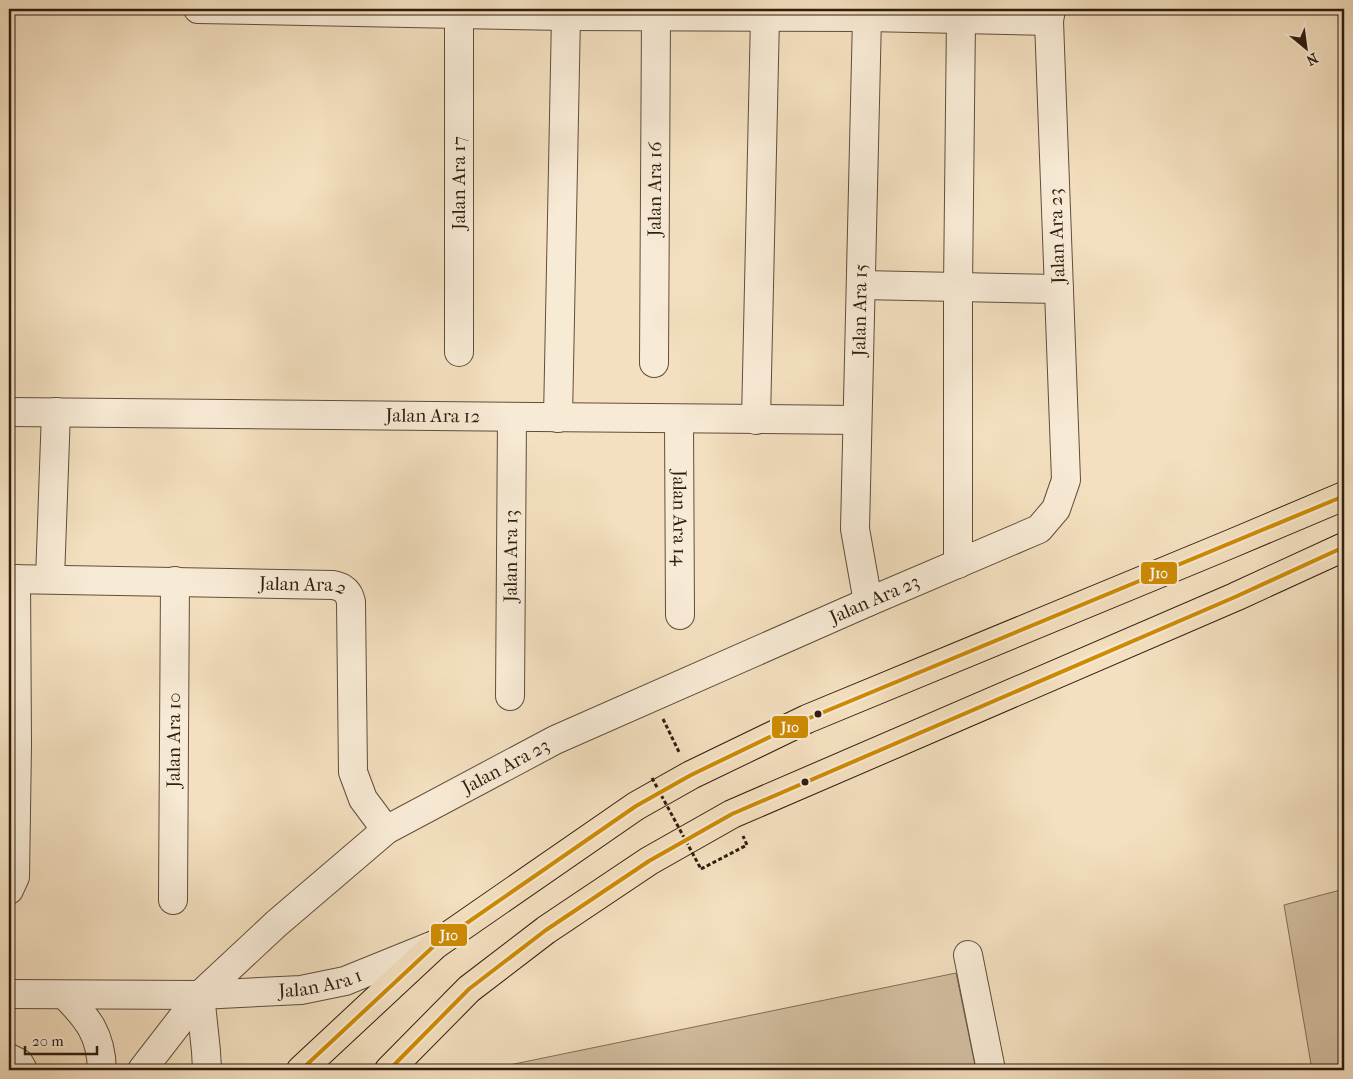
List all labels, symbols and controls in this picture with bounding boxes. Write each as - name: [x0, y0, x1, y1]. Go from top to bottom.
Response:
- north arrow: [1280, 22, 1330, 72]
- text: N: [1303, 49, 1321, 69]
- street label: Jalan Ara 17: [448, 136, 470, 232]
- street label: Jalan Ara 16: [644, 141, 666, 239]
- street label: Jalan Ara 23: [1044, 188, 1070, 286]
- street label: Jalan Ara 15: [848, 263, 872, 359]
- street label: Jalan Ara 12: [384, 405, 481, 427]
- street label: Jalan Ara 14: [668, 468, 691, 567]
- street label: Jalan Ara 13: [500, 510, 522, 604]
- line badge: J10: [1140, 561, 1178, 585]
- text: J10: [1148, 565, 1168, 582]
- street label: Jalan Ara 23: [824, 570, 923, 629]
- street label: Jalan Ara 2: [257, 573, 351, 600]
- street label: Jalan Ara 10: [163, 692, 185, 790]
- unlabelled marker: [813, 709, 823, 719]
- line badge: J10: [771, 715, 809, 739]
- text: J10: [779, 719, 799, 736]
- street label: Jalan Ara 23: [456, 734, 553, 799]
- unlabelled marker: [800, 777, 810, 787]
- line badge: J10: [430, 923, 468, 947]
- text: J10: [438, 927, 458, 944]
- street label: Jalan Ara 1: [276, 964, 365, 1002]
- scale bar: [25, 1024, 98, 1056]
- text: 20 m: [32, 1032, 64, 1050]

